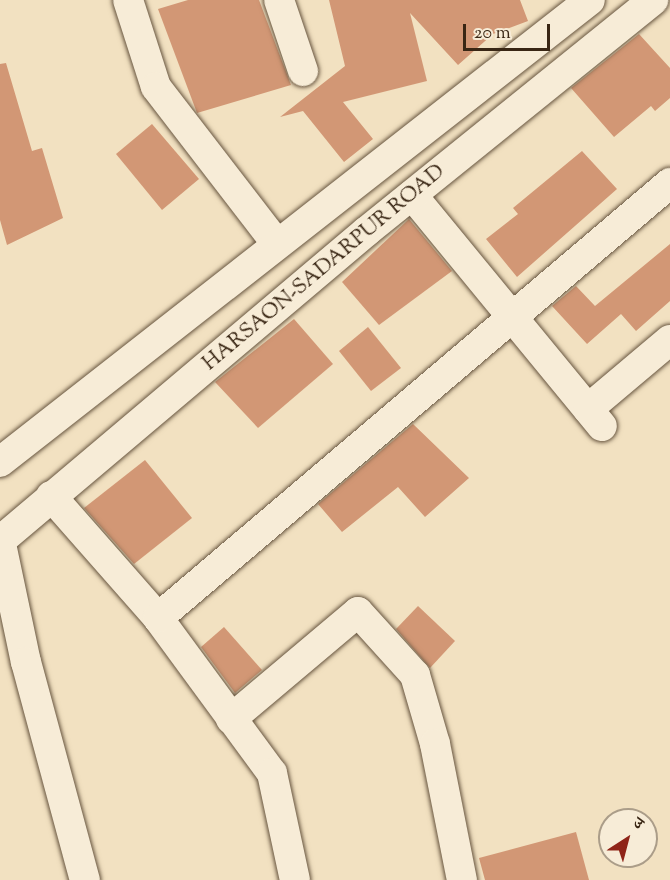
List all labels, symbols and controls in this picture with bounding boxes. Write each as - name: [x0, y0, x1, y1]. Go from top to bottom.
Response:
- scale bar: [466, 12, 553, 50]
- text: 20 m: [474, 21, 511, 47]
- street label: HARSAON-SADARPUR ROAD: [198, 159, 450, 377]
- north arrow: [598, 808, 658, 868]
- text: उ: [628, 813, 648, 836]

